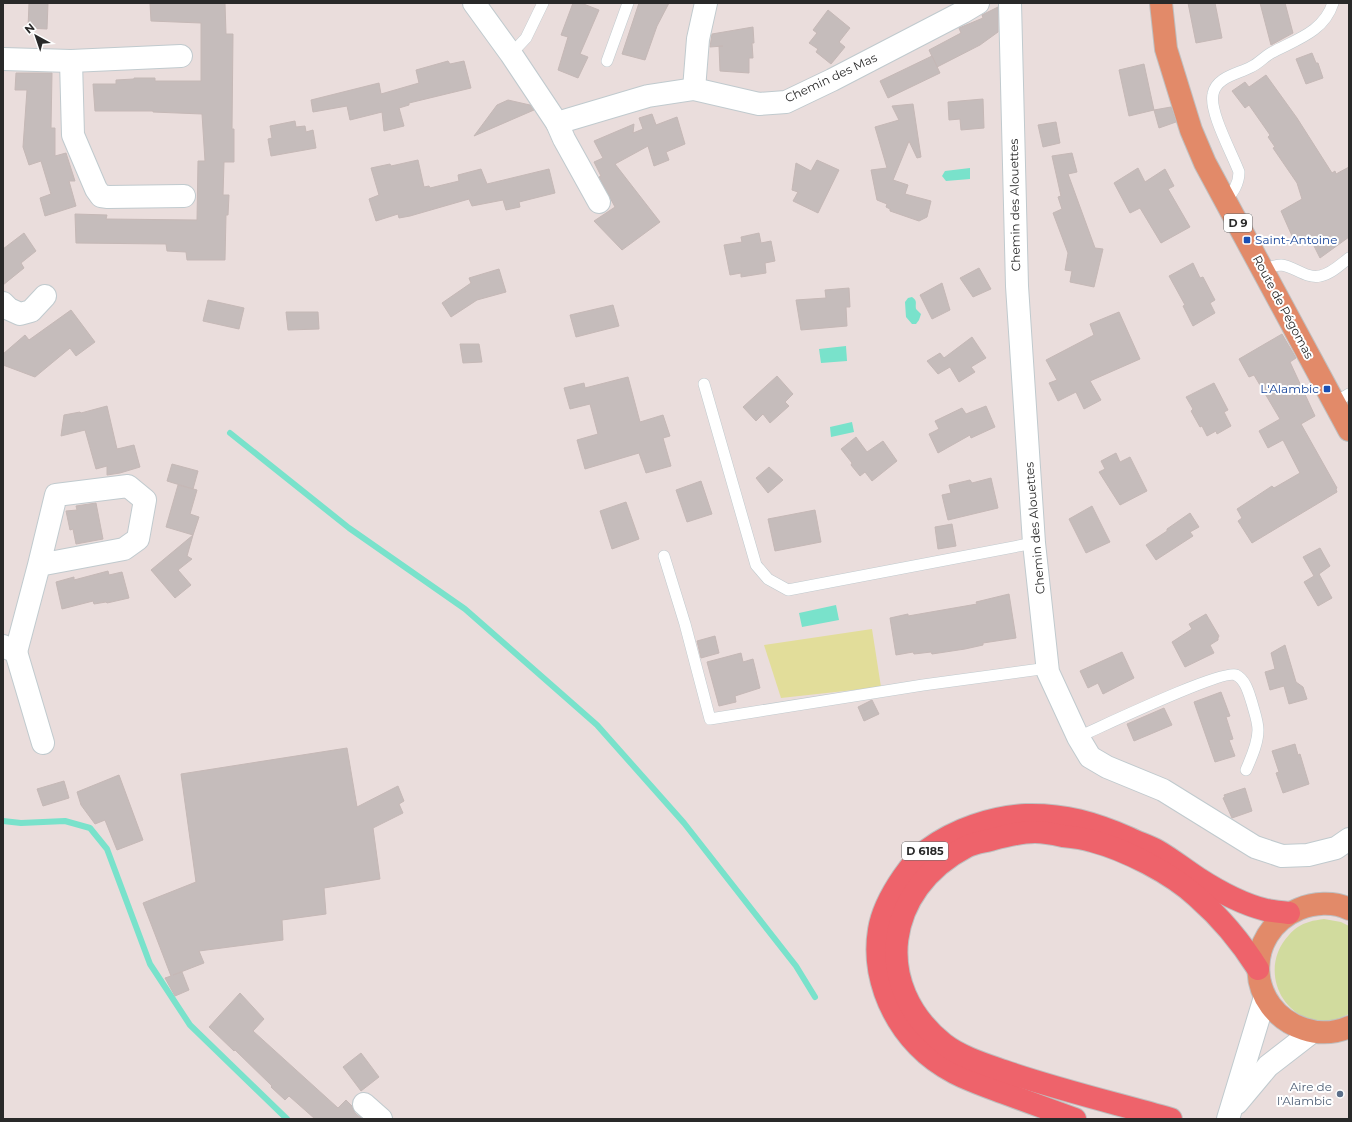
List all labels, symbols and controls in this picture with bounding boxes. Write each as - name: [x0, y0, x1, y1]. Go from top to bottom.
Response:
- north arrow: [16, 16, 56, 56]
- text: N: [22, 20, 37, 37]
- street label: Chemin des Mas: [782, 50, 879, 105]
- street label: Chemin des Alouettes: [1006, 138, 1023, 271]
- road number: D 9: [1224, 214, 1252, 232]
- place label: Saint-Antoine: [1255, 232, 1337, 247]
- marker: Saint-Antoine: [1242, 235, 1252, 245]
- street label: Route de Pégomas: [1250, 252, 1317, 361]
- place label: L'Alambic: [1260, 381, 1319, 396]
- marker: L'Alambic: [1322, 384, 1332, 394]
- street label: Chemin des Alouettes: [1021, 461, 1048, 595]
- road number: D 6185: [902, 842, 948, 860]
- place label: Aire de l'Alambic: [1277, 1079, 1332, 1108]
- marker: Aire de l'Alambic: [1335, 1089, 1345, 1099]

